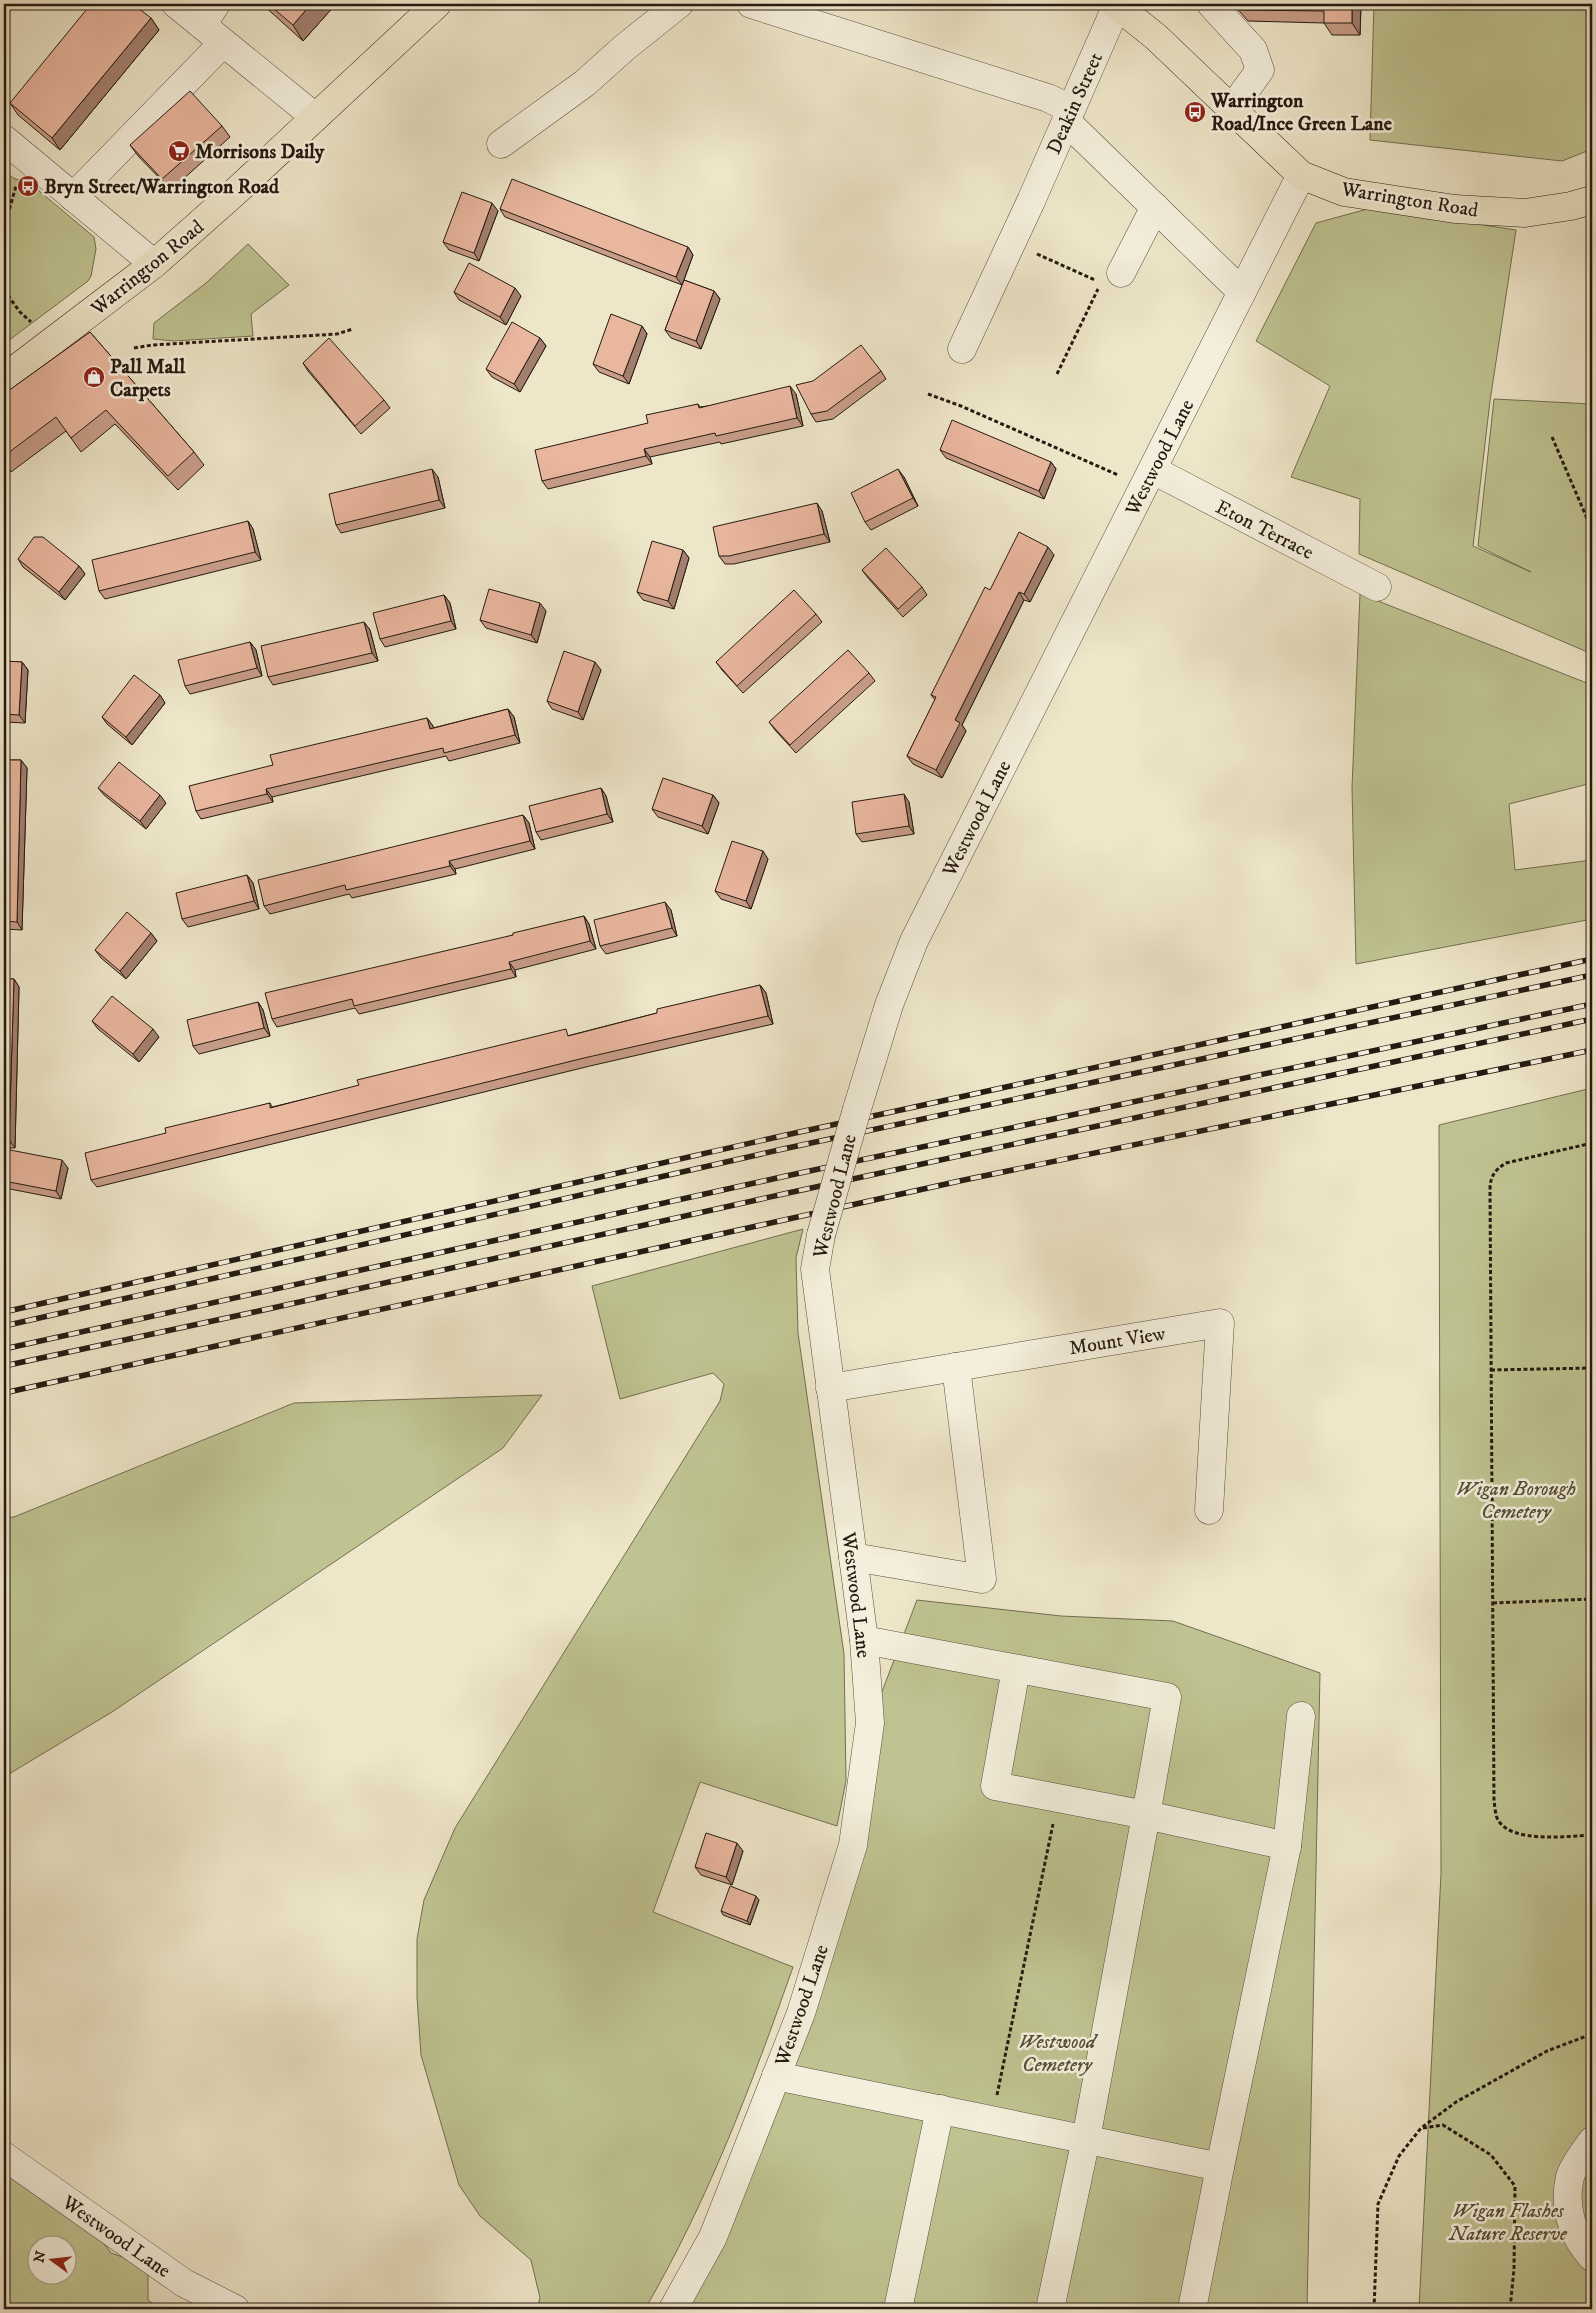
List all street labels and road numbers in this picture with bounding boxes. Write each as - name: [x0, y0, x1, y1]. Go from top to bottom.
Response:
- street label: Deakin Street: [1042, 49, 1109, 158]
- street label: Warrington Road: [1339, 177, 1480, 224]
- street label: Warrington Road: [86, 215, 209, 322]
- street label: Westwood Lane: [1120, 396, 1200, 521]
- street label: Eton Terrace: [1211, 495, 1318, 566]
- street label: Westwood Lane: [937, 757, 1017, 882]
- street label: Westwood Lane: [808, 1132, 863, 1262]
- street label: Mount View: [1067, 1322, 1167, 1361]
- street label: Westwood Lane: [835, 1530, 876, 1660]
- street label: Westwood Lane: [770, 1941, 835, 2070]
- street label: Westwood Lane: [56, 2190, 175, 2284]

